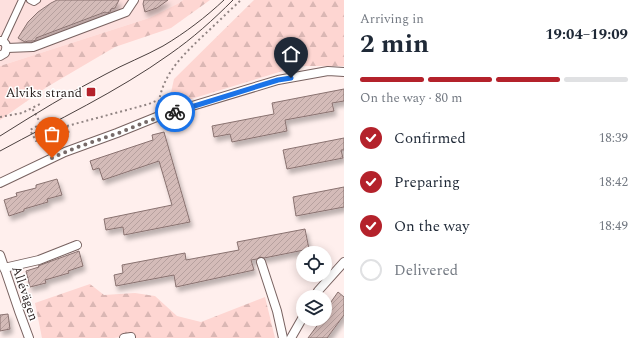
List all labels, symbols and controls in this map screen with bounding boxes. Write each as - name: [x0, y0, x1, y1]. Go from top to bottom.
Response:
- text: Arriving in: [360, 9, 424, 29]
- text: 19:04–19:09: [545, 23, 628, 46]
- text: 2 min: [360, 24, 429, 64]
- pin: [274, 37, 308, 78]
- icon: home: [280, 43, 302, 65]
- place label: Alviks strand: [6, 83, 82, 103]
- marker: Alviks strand: [85, 86, 97, 98]
- text: On the way · 80 m: [360, 88, 463, 108]
- courier: [155, 92, 195, 132]
- icon: bike: [164, 101, 186, 123]
- pin: [35, 117, 69, 158]
- icon: bag: [41, 123, 63, 145]
- icon: check: [360, 127, 382, 149]
- text: Confirmed: [394, 127, 466, 150]
- text: 18:39: [599, 128, 628, 148]
- icon: check: [360, 171, 382, 193]
- text: Preparing: [394, 171, 460, 194]
- text: 18:42: [599, 172, 628, 192]
- icon: check: [360, 215, 382, 237]
- text: On the way: [394, 215, 469, 238]
- text: 18:49: [599, 216, 628, 236]
- map controls: [296, 246, 332, 326]
- button: locate: [296, 246, 332, 282]
- text: Delivered: [394, 259, 458, 282]
- street label: Allévägen: [6, 263, 44, 324]
- button: layers: [296, 290, 332, 326]

